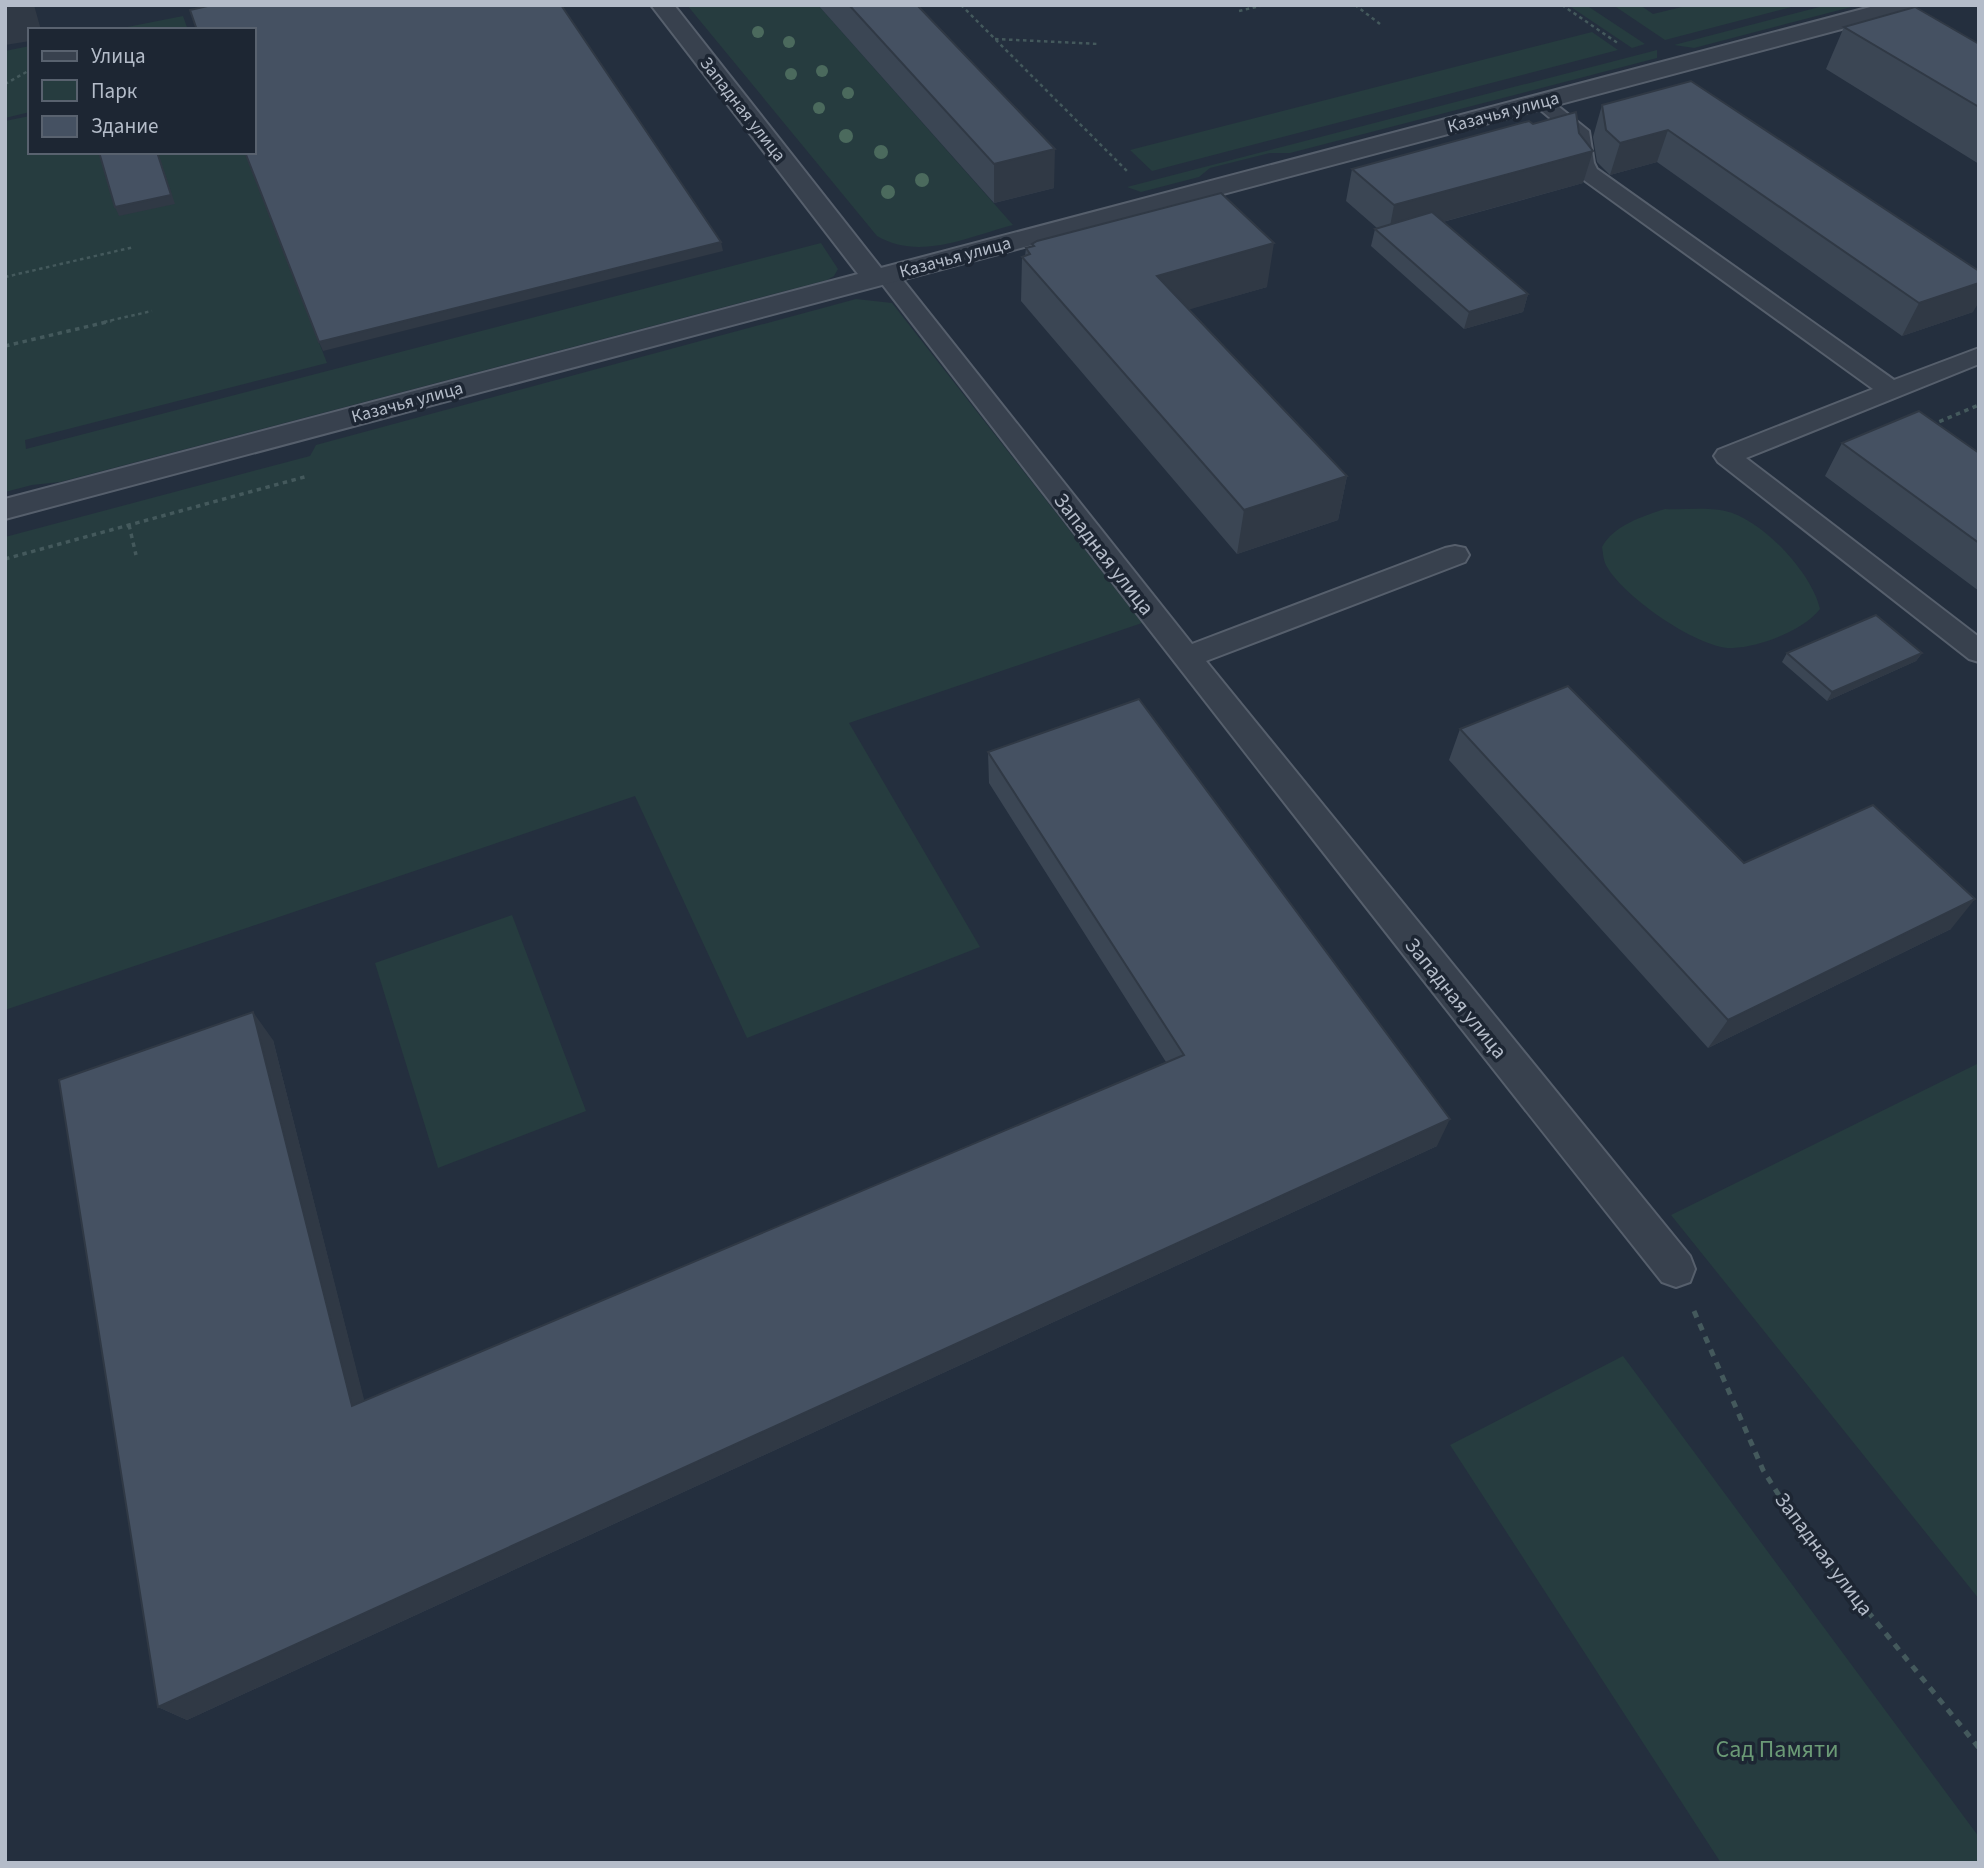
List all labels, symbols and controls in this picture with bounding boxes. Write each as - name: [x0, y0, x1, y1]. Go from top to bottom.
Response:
- legend: [28, 28, 256, 154]
- text: Улица: [91, 41, 146, 71]
- street label: Западная улица: [694, 52, 792, 167]
- text: Парк: [91, 76, 138, 106]
- street label: Казачья улица: [1444, 86, 1562, 139]
- text: Здание: [91, 111, 159, 141]
- street label: Казачья улица: [896, 231, 1014, 284]
- street label: Казачья улица: [348, 376, 466, 429]
- street label: Западная улица: [1047, 486, 1161, 622]
- street label: Западная улица: [1398, 931, 1514, 1065]
- street label: Западная улица: [1767, 1486, 1881, 1622]
- park label: Сад Памяти: [1715, 1732, 1839, 1767]

